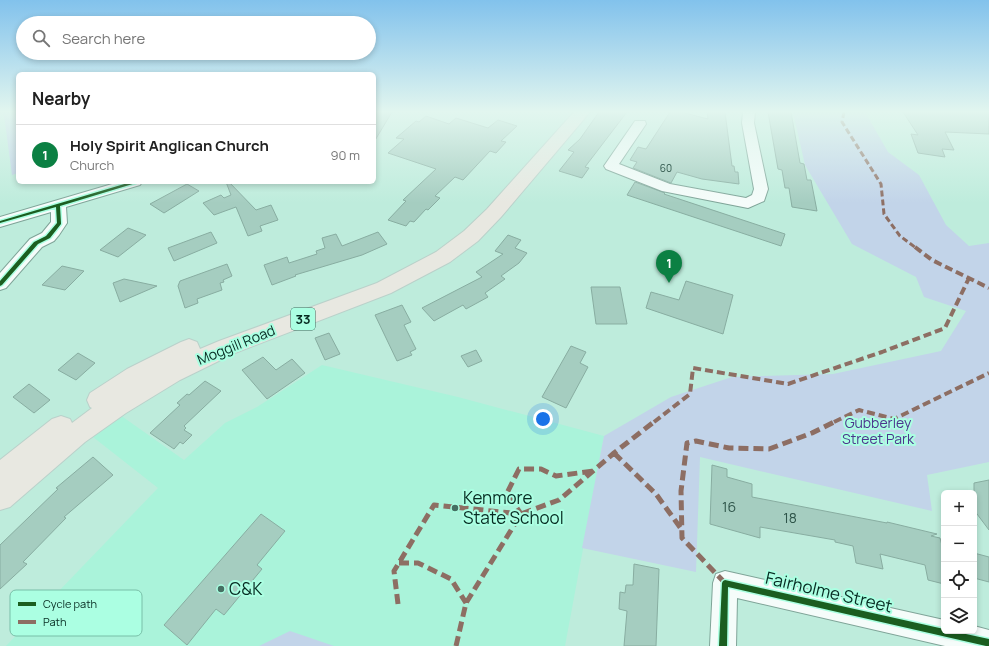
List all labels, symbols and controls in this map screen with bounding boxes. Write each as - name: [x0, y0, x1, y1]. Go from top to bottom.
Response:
- search box: [16, 16, 376, 60]
- icon: search: [30, 27, 52, 49]
- text: Search here: [62, 28, 145, 49]
- text: Nearby: [32, 87, 90, 110]
- text: Holy Spirit Anglican Church: [70, 135, 269, 156]
- text: 1: [42, 146, 48, 164]
- text: 90 m: [330, 146, 360, 164]
- text: Church: [70, 156, 114, 174]
- house number: 60: [660, 161, 672, 175]
- pin: 1: [656, 250, 682, 283]
- road number: 33: [291, 308, 315, 330]
- street label: Moggill Road: [194, 320, 278, 369]
- your location: [533, 409, 553, 429]
- park label: Gubberley Street Park: [842, 413, 915, 448]
- place label: Kenmore State School: [463, 486, 564, 529]
- map controls: [941, 490, 977, 634]
- button: +: [941, 490, 977, 526]
- house number: 16: [722, 497, 736, 516]
- marker: Kenmore State School: [450, 503, 460, 513]
- house number: 18: [783, 508, 797, 527]
- button: −: [941, 526, 977, 562]
- button: locate: [941, 562, 977, 598]
- street label: Fairholme Street: [763, 566, 895, 617]
- place label: C&K: [229, 577, 263, 600]
- marker: C&K: [216, 584, 226, 594]
- legend: [10, 590, 142, 636]
- text: Cycle path: [43, 596, 97, 611]
- button: layers: [941, 598, 977, 634]
- text: Path: [43, 614, 66, 629]

